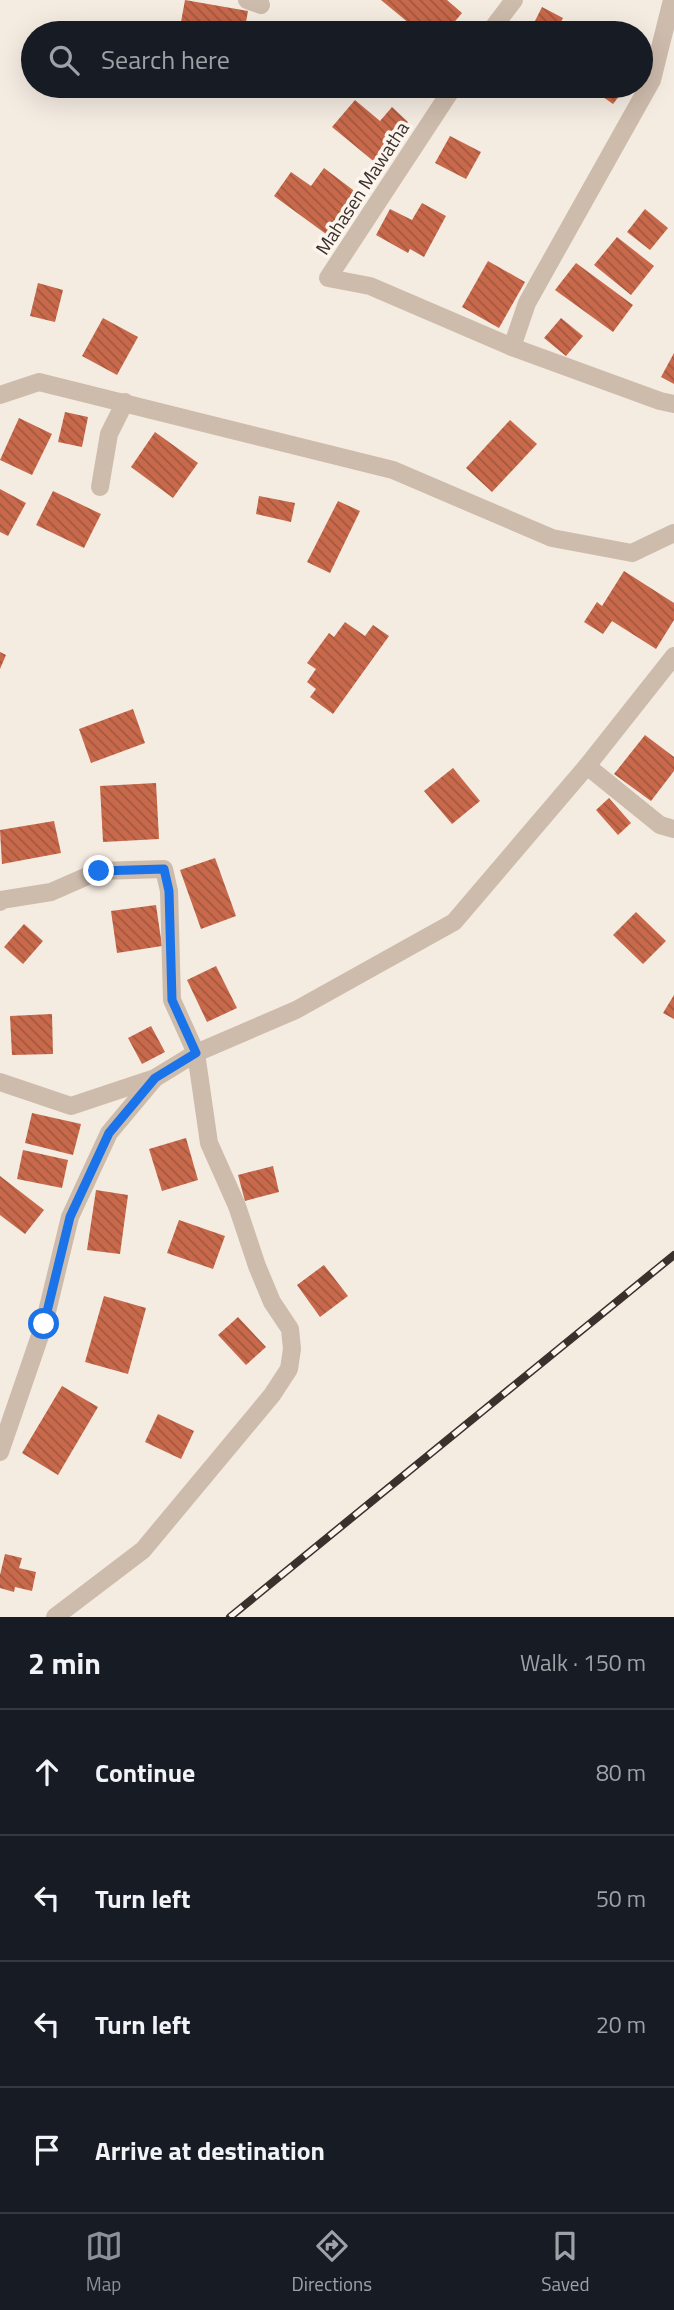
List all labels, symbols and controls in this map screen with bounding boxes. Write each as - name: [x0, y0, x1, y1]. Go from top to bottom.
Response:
- search box: [21, 21, 653, 98]
- text: Search here: [101, 40, 230, 79]
- icon: search: [45, 41, 83, 79]
- street label: Mahasen Mawatha: [308, 115, 416, 260]
- route end: [83, 855, 114, 886]
- route start: [28, 1308, 59, 1339]
- text: 2 min: [28, 1640, 101, 1686]
- text: Walk · 150 m: [520, 1645, 646, 1680]
- icon: ahead: [28, 1753, 66, 1791]
- text: Continue: [95, 1753, 195, 1792]
- text: 80 m: [596, 1755, 646, 1790]
- icon: left: [28, 1879, 66, 1917]
- text: Turn left: [95, 1879, 190, 1918]
- text: 50 m: [596, 1881, 646, 1916]
- icon: left: [28, 2005, 66, 2043]
- text: Turn left: [95, 2005, 190, 2044]
- text: 20 m: [596, 2007, 646, 2042]
- icon: arrive: [28, 2131, 66, 2169]
- text: Arrive at destination: [95, 2131, 325, 2170]
- tab: Map: [85, 2227, 123, 2298]
- tab: Directions: [292, 2227, 372, 2298]
- tab: Saved: [541, 2227, 589, 2298]

